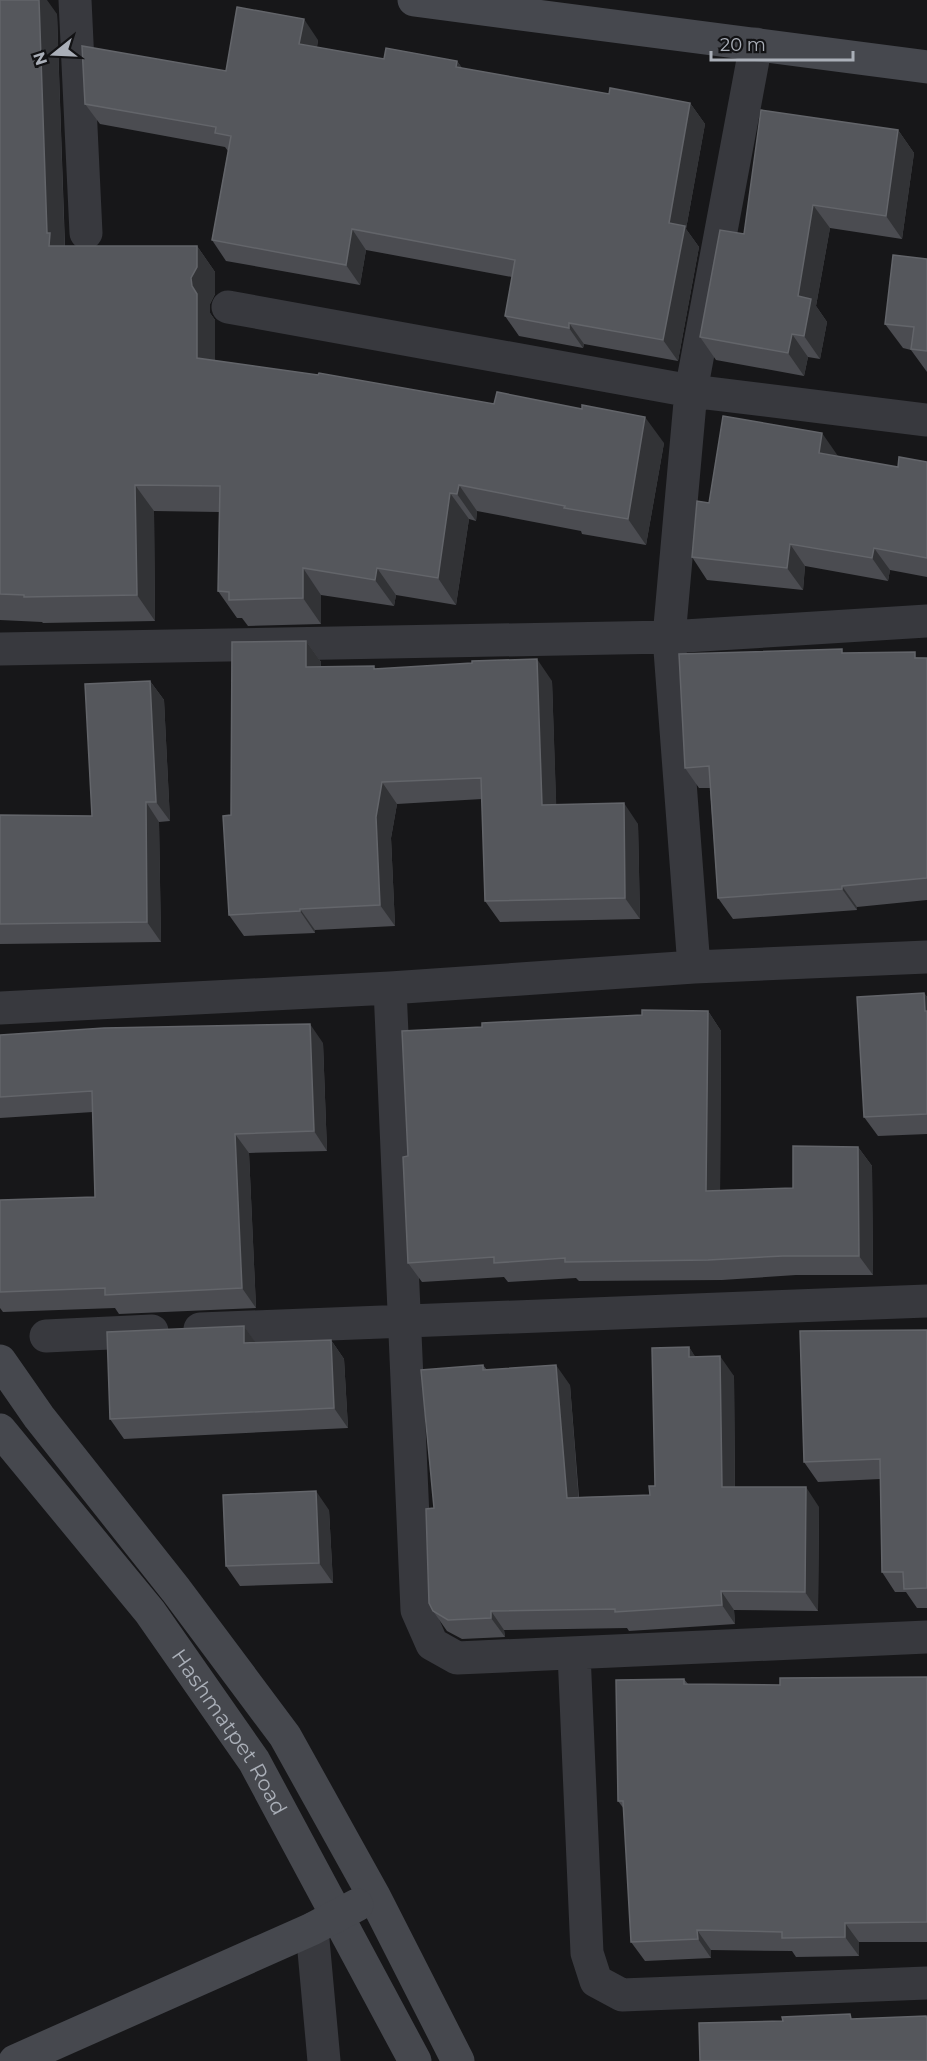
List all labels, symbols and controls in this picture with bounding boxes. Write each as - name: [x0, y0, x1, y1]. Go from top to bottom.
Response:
- north arrow: [24, 24, 84, 84]
- scale bar: [711, 24, 854, 62]
- text: 20 m: [720, 34, 766, 56]
- text: N: [29, 49, 51, 68]
- street label: Hashmatpet Road: [167, 1644, 293, 1819]

